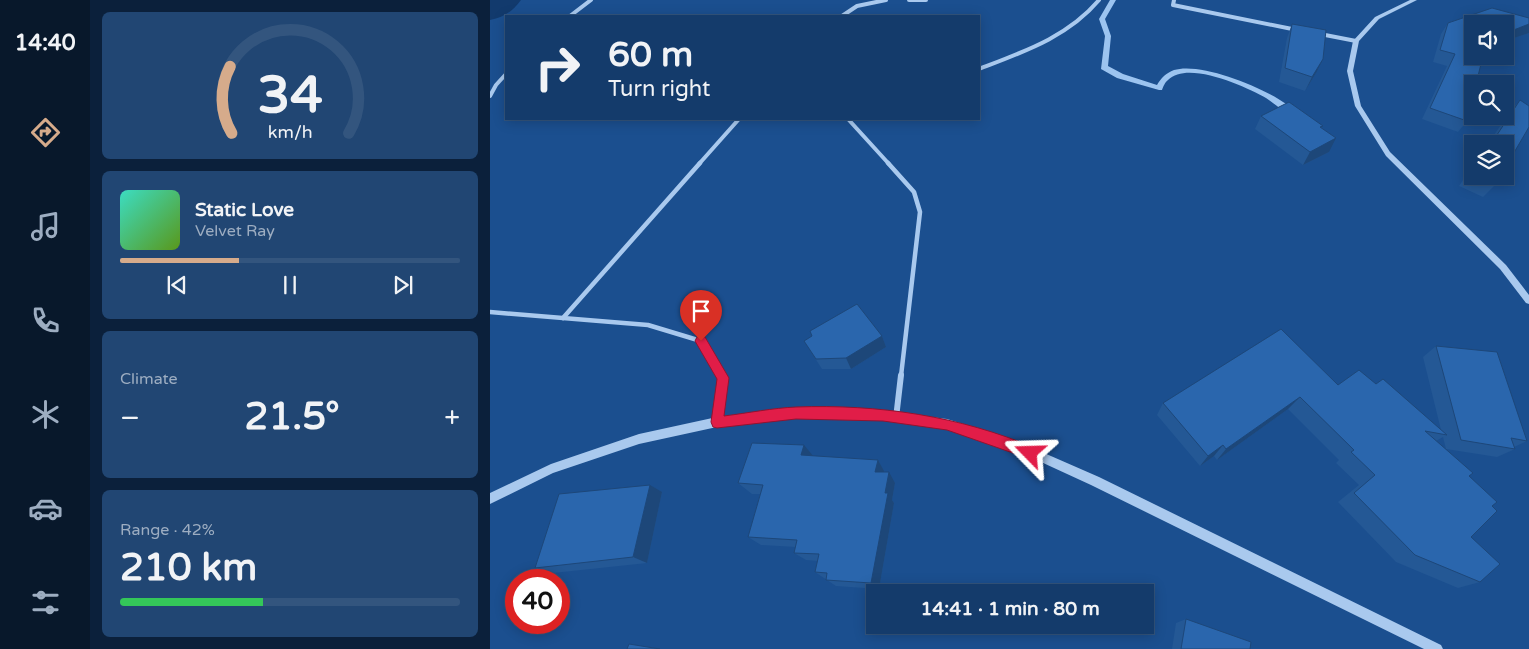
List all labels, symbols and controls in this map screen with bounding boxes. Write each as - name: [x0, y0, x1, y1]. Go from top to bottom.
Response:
- map controls: [1464, 15, 1514, 185]
- button: sound: [1464, 15, 1514, 65]
- text: 14:40: [15, 30, 75, 56]
- text: 60 m: [608, 34, 693, 76]
- icon: right: [525, 35, 590, 100]
- text: 34: [257, 64, 323, 127]
- button: search: [1464, 75, 1514, 125]
- text: Turn right: [608, 76, 710, 102]
- icon: directions: [28, 115, 63, 150]
- text: km/h: [268, 122, 312, 143]
- button: layers: [1464, 135, 1514, 185]
- text: Static Love: [195, 199, 294, 221]
- icon: music: [28, 209, 63, 244]
- text: Velvet Ray: [195, 221, 275, 241]
- icon: previous: [163, 271, 191, 299]
- icon: pause: [276, 271, 304, 299]
- icon: next: [389, 271, 417, 299]
- pin: [680, 290, 722, 341]
- icon: arrive: [687, 297, 715, 325]
- icon: phone: [28, 303, 63, 338]
- text: Climate: [120, 369, 178, 389]
- text: 21.5°: [245, 394, 340, 440]
- icon: climate: [28, 397, 63, 432]
- text: −: [120, 401, 140, 435]
- text: +: [444, 401, 460, 435]
- position arrow: [1003, 426, 1055, 478]
- icon: car: [28, 491, 63, 526]
- text: Range · 42%: [120, 520, 215, 540]
- text: 210 km: [120, 545, 257, 591]
- speed limit sign: 40: [505, 569, 570, 634]
- icon: filters: [28, 585, 63, 620]
- text: 14:41 · 1 min · 80 m: [920, 598, 1100, 620]

